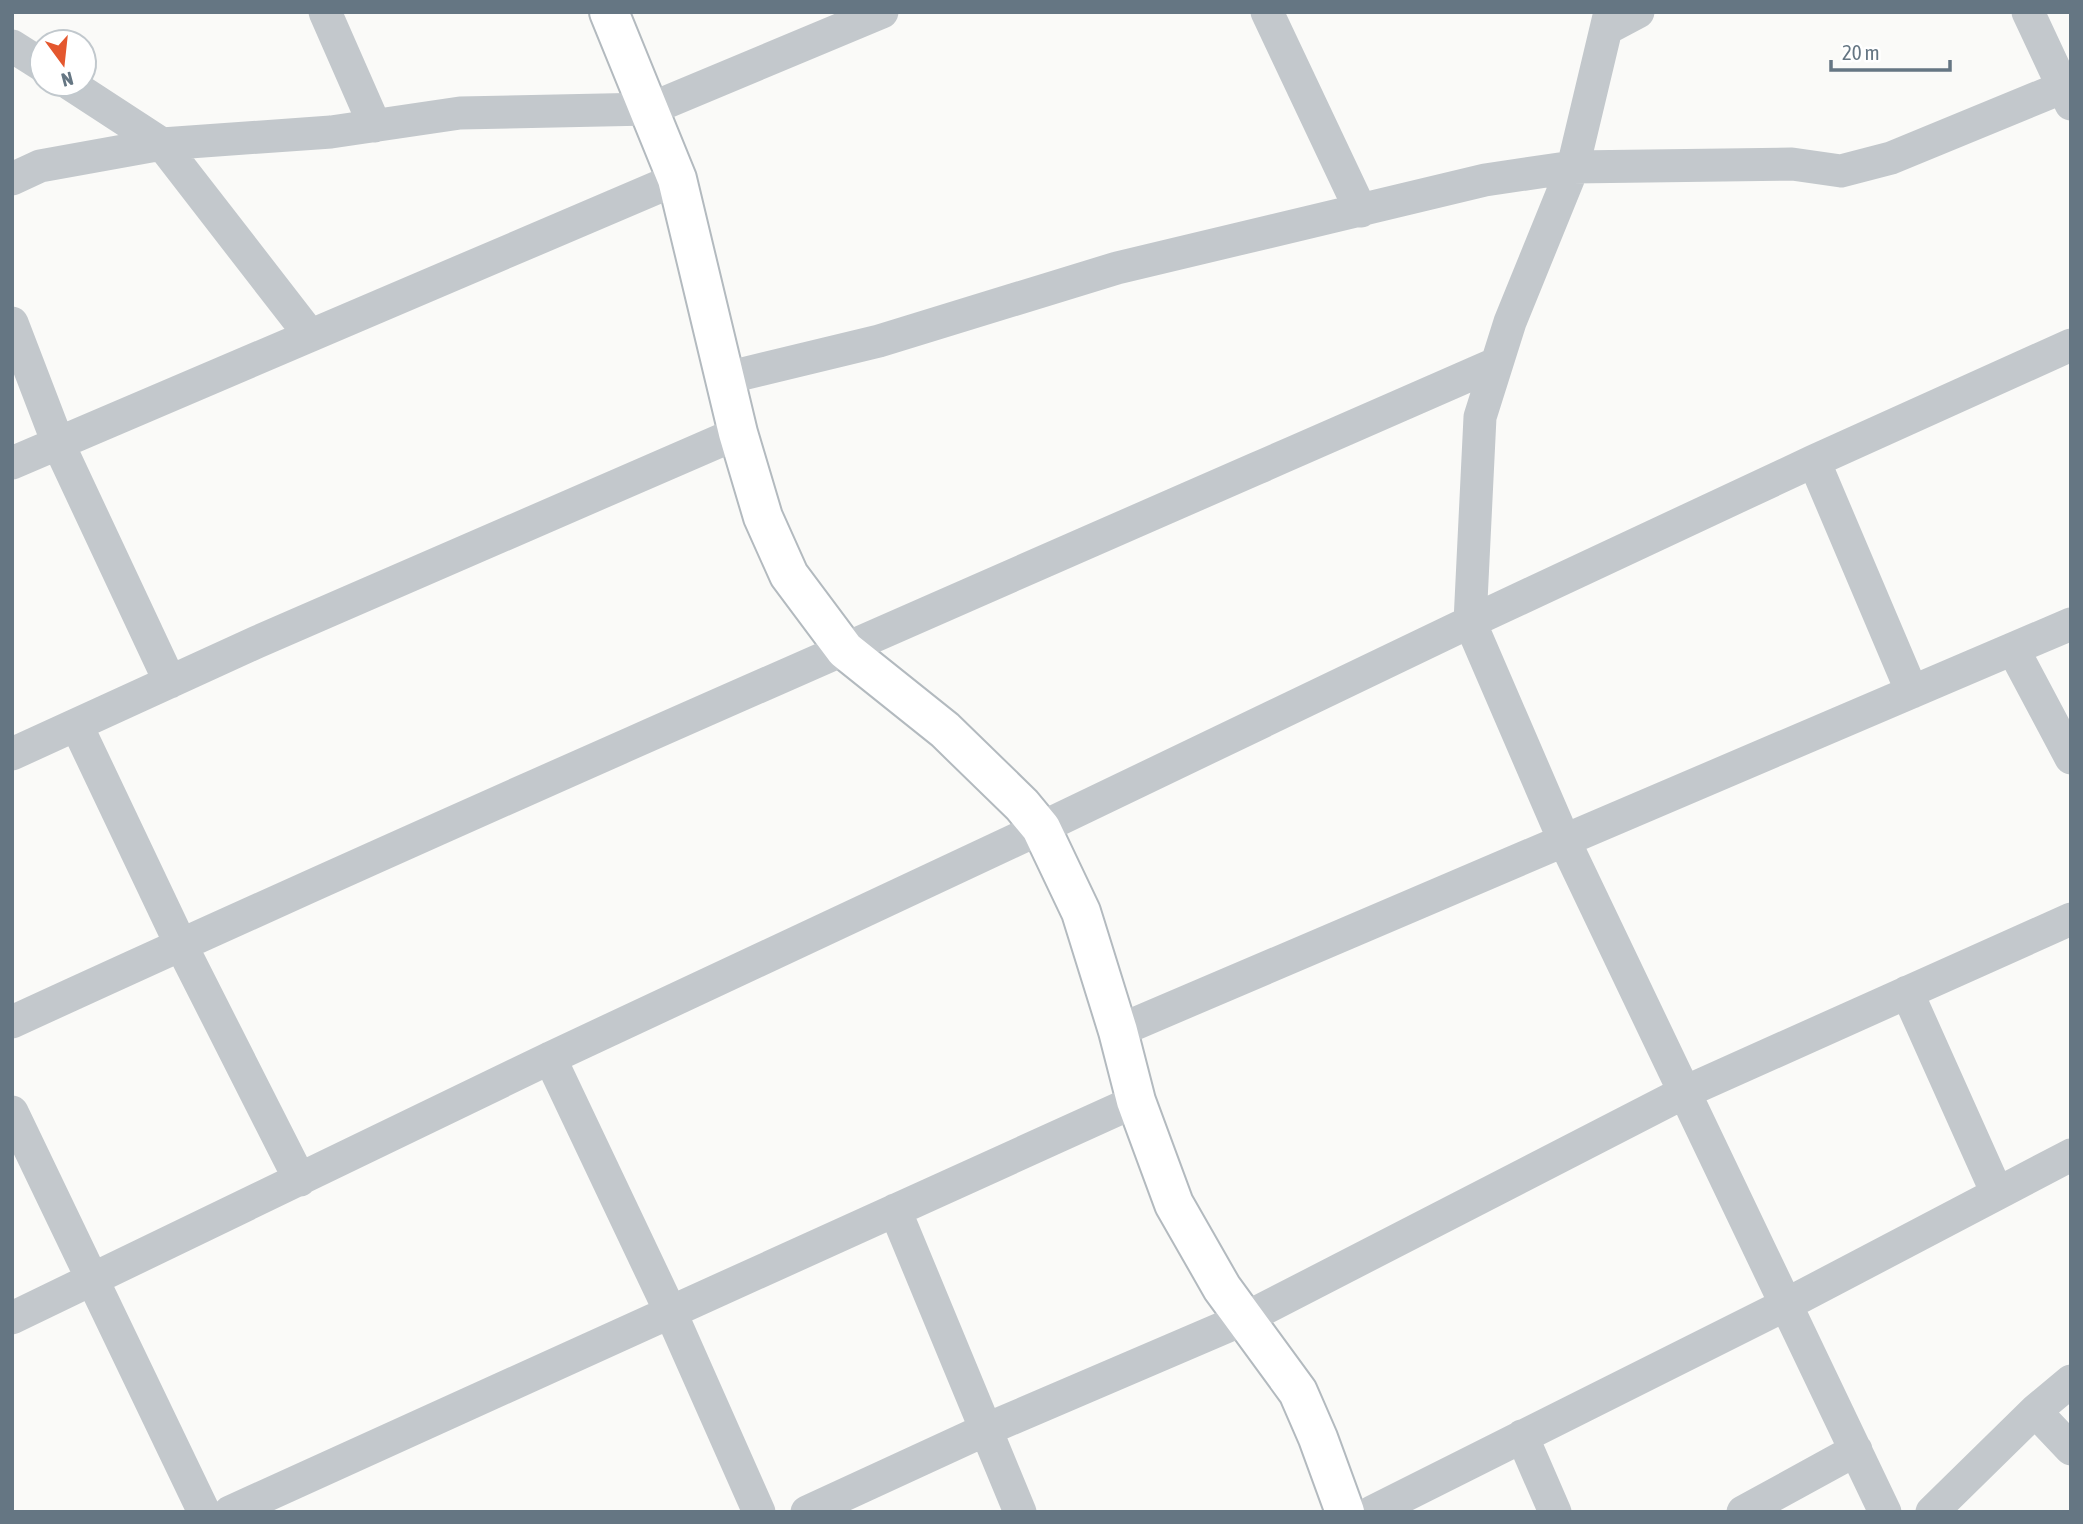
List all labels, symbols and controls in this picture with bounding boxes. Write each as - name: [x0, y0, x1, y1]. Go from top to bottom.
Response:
- north arrow: [28, 28, 98, 98]
- scale bar: [1831, 28, 1950, 72]
- text: 20 m: [1842, 40, 1880, 64]
- text: N: [59, 67, 76, 91]

